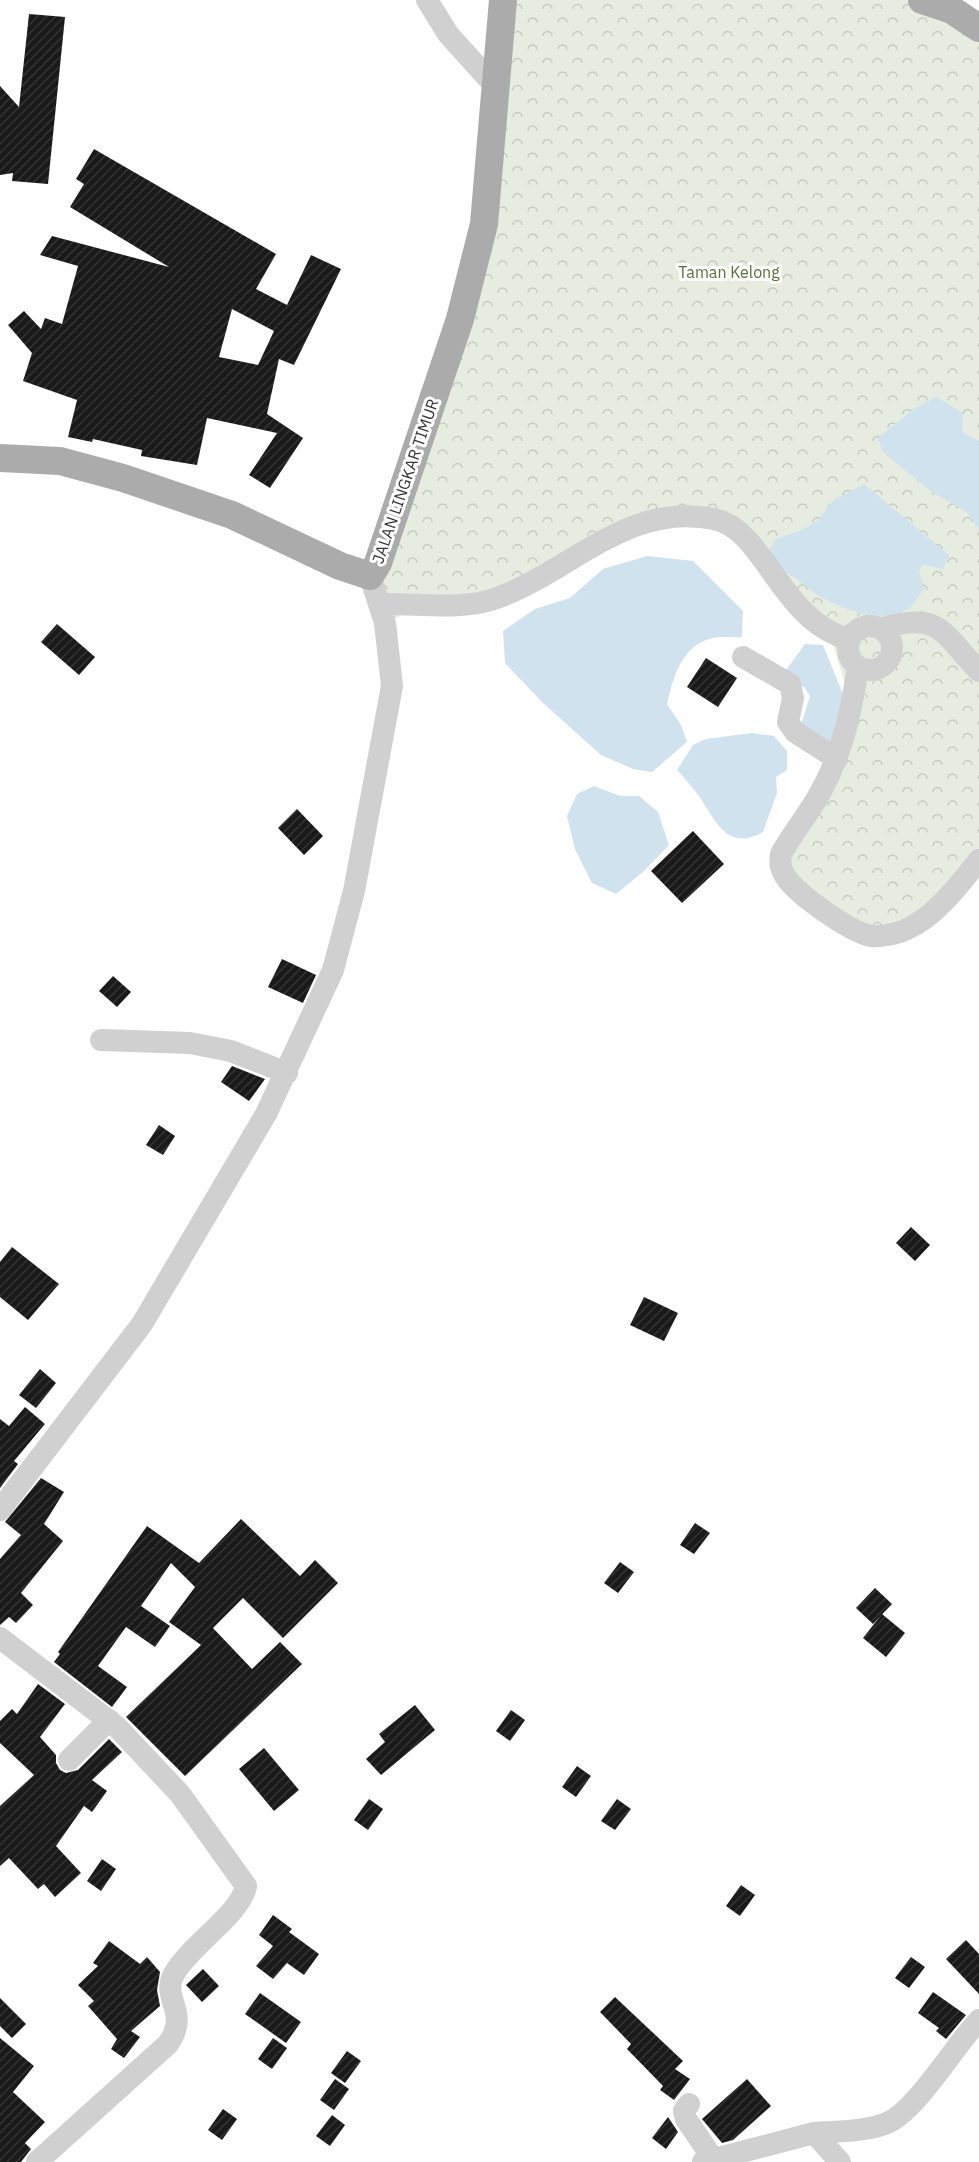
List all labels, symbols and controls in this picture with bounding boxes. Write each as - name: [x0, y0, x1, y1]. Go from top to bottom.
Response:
- park label: Taman Kelong: [678, 262, 780, 282]
- street label: JALAN LINGKAR TIMUR: [367, 396, 443, 566]

